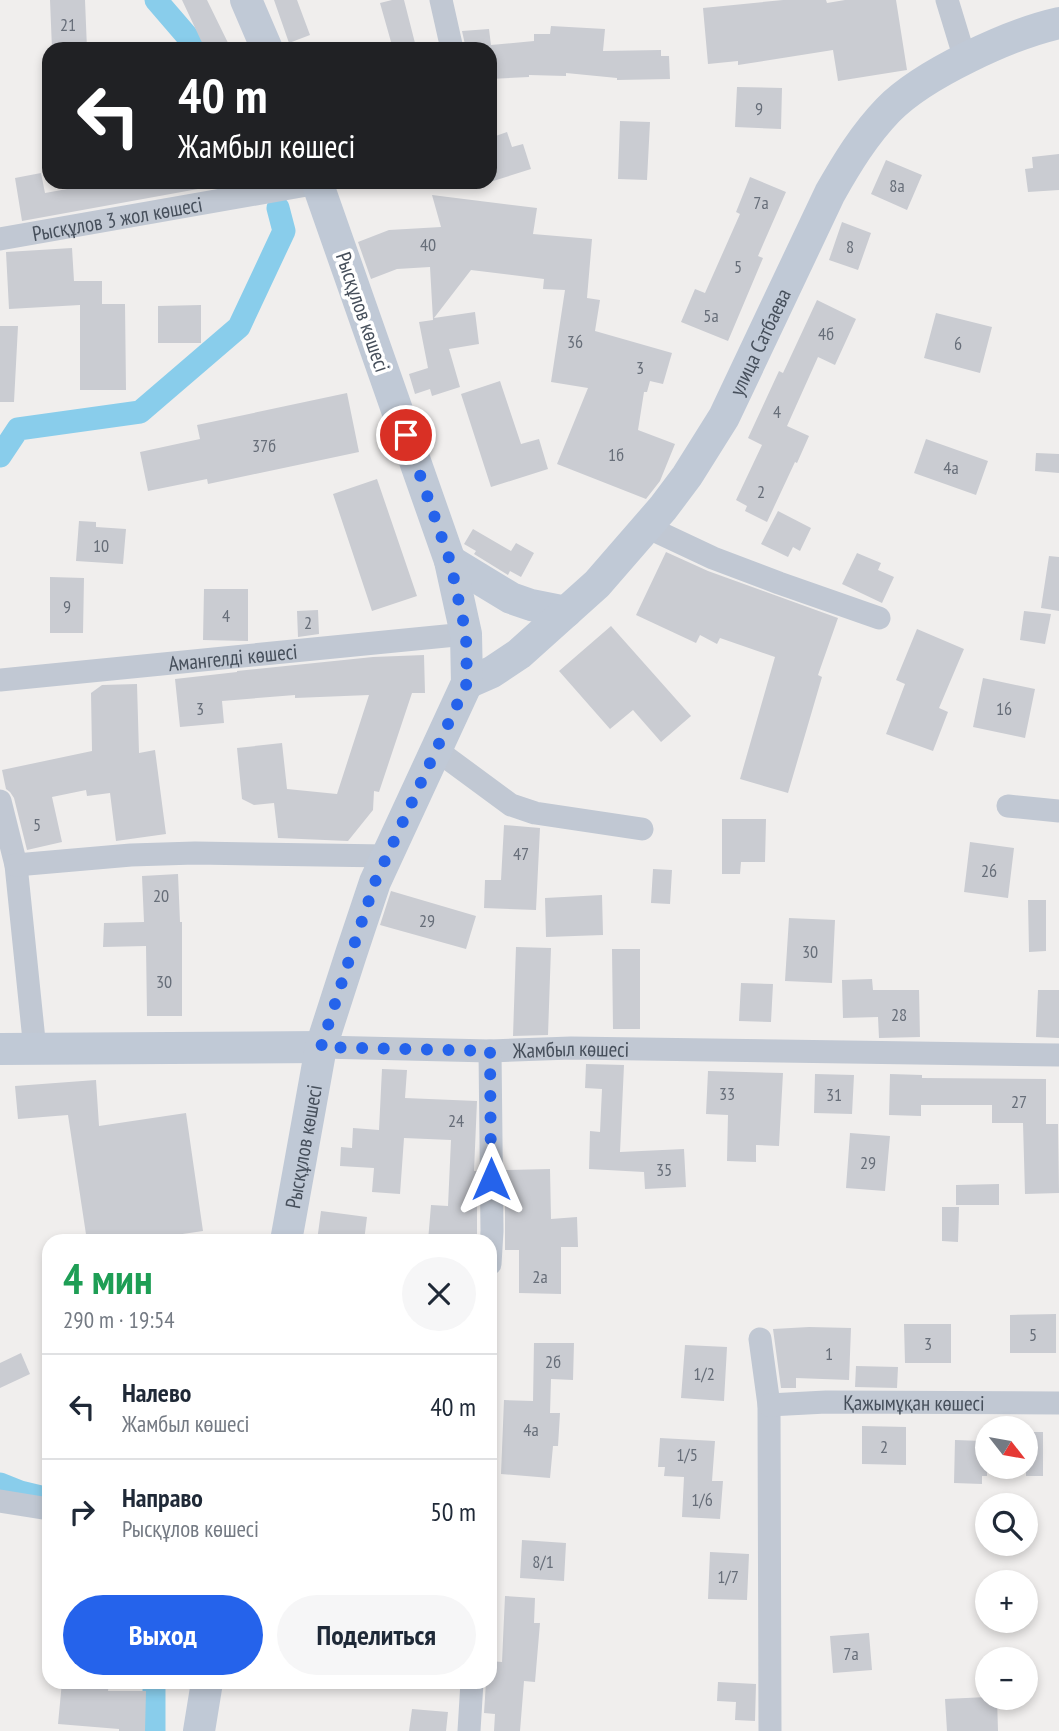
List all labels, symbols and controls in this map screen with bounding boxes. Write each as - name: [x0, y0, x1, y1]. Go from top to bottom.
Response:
- house number: 21: [60, 13, 76, 36]
- text: 40 m: [178, 63, 267, 127]
- icon: left: [63, 70, 154, 161]
- house number: 9: [755, 97, 763, 120]
- text: Жамбыл көшесі: [178, 125, 356, 167]
- house number: 8а: [889, 174, 905, 197]
- street label: Рысқұлов 3 жол көшесі: [30, 190, 204, 247]
- house number: 7а: [753, 191, 769, 214]
- house number: 40: [420, 233, 436, 256]
- house number: 8: [846, 235, 854, 258]
- street label: Рысқұлов көшесі: [330, 248, 396, 376]
- house number: 5: [734, 255, 742, 278]
- street label: улица Сатбаева: [723, 284, 796, 400]
- house number: 5а: [703, 304, 719, 327]
- house number: 4б: [818, 322, 834, 345]
- house number: 36: [567, 330, 583, 353]
- house number: 6: [954, 332, 962, 355]
- house number: 3: [636, 356, 644, 379]
- house number: 4: [773, 400, 781, 423]
- pin: [376, 405, 436, 465]
- icon: arrive: [387, 416, 425, 454]
- house number: 37б: [252, 434, 276, 457]
- house number: 1б: [608, 443, 624, 466]
- house number: 4а: [943, 456, 959, 479]
- house number: 2: [757, 480, 765, 503]
- house number: 10: [93, 534, 109, 557]
- house number: 9: [63, 595, 71, 618]
- house number: 4: [222, 604, 230, 627]
- house number: 2: [304, 611, 312, 634]
- street label: Амангелді көшесі: [167, 637, 299, 677]
- house number: 3: [196, 697, 204, 720]
- house number: 16: [996, 697, 1012, 720]
- house number: 5: [33, 813, 41, 836]
- house number: 47: [513, 842, 529, 865]
- house number: 26: [981, 859, 997, 882]
- house number: 20: [153, 884, 169, 907]
- house number: 29: [419, 909, 435, 932]
- house number: 30: [802, 940, 818, 963]
- house number: 30: [156, 970, 172, 993]
- house number: 28: [891, 1003, 907, 1026]
- street label: Жамбыл көшесі: [511, 1034, 629, 1064]
- street label: Рысқұлов көшесі: [279, 1082, 327, 1211]
- house number: 33: [719, 1082, 735, 1105]
- house number: 31: [826, 1083, 842, 1106]
- house number: 27: [1011, 1090, 1027, 1113]
- house number: 24: [448, 1109, 464, 1132]
- position arrow: [454, 1142, 528, 1216]
- house number: 29: [860, 1151, 876, 1174]
- house number: 35: [656, 1158, 672, 1181]
- text: 4 мин: [63, 1251, 153, 1306]
- button: close: [402, 1257, 476, 1331]
- house number: 2а: [532, 1265, 548, 1288]
- text: 290 m · 19:54: [63, 1305, 175, 1334]
- house number: 5: [1029, 1323, 1037, 1346]
- house number: 3: [924, 1332, 932, 1355]
- house number: 1: [825, 1342, 833, 1365]
- house number: 2б: [545, 1350, 561, 1373]
- house number: 1/2: [693, 1362, 715, 1385]
- text: Налево: [122, 1376, 191, 1409]
- icon: left: [63, 1388, 101, 1426]
- street label: Қажымұқан көшесі: [843, 1389, 985, 1416]
- text: 40 m: [430, 1390, 476, 1423]
- text: Жамбыл көшесі: [122, 1409, 250, 1438]
- north arrow: [975, 1416, 1038, 1479]
- map controls: [975, 1416, 1038, 1710]
- house number: 4а: [523, 1418, 539, 1441]
- house number: 2: [880, 1435, 888, 1458]
- house number: 1/5: [676, 1443, 698, 1466]
- text: Направо: [122, 1481, 203, 1514]
- house number: 1/6: [691, 1488, 713, 1511]
- icon: right: [63, 1493, 101, 1531]
- button: search: [975, 1493, 1038, 1556]
- text: 50 m: [430, 1495, 476, 1528]
- text: Рысқұлов көшесі: [122, 1514, 259, 1543]
- house number: 8/1: [532, 1550, 554, 1573]
- house number: 1/7: [717, 1565, 739, 1588]
- button: +: [975, 1570, 1038, 1633]
- button: Выход: [63, 1595, 263, 1675]
- button: Поделиться: [277, 1595, 476, 1675]
- house number: 7а: [843, 1642, 859, 1665]
- button: −: [975, 1647, 1038, 1710]

